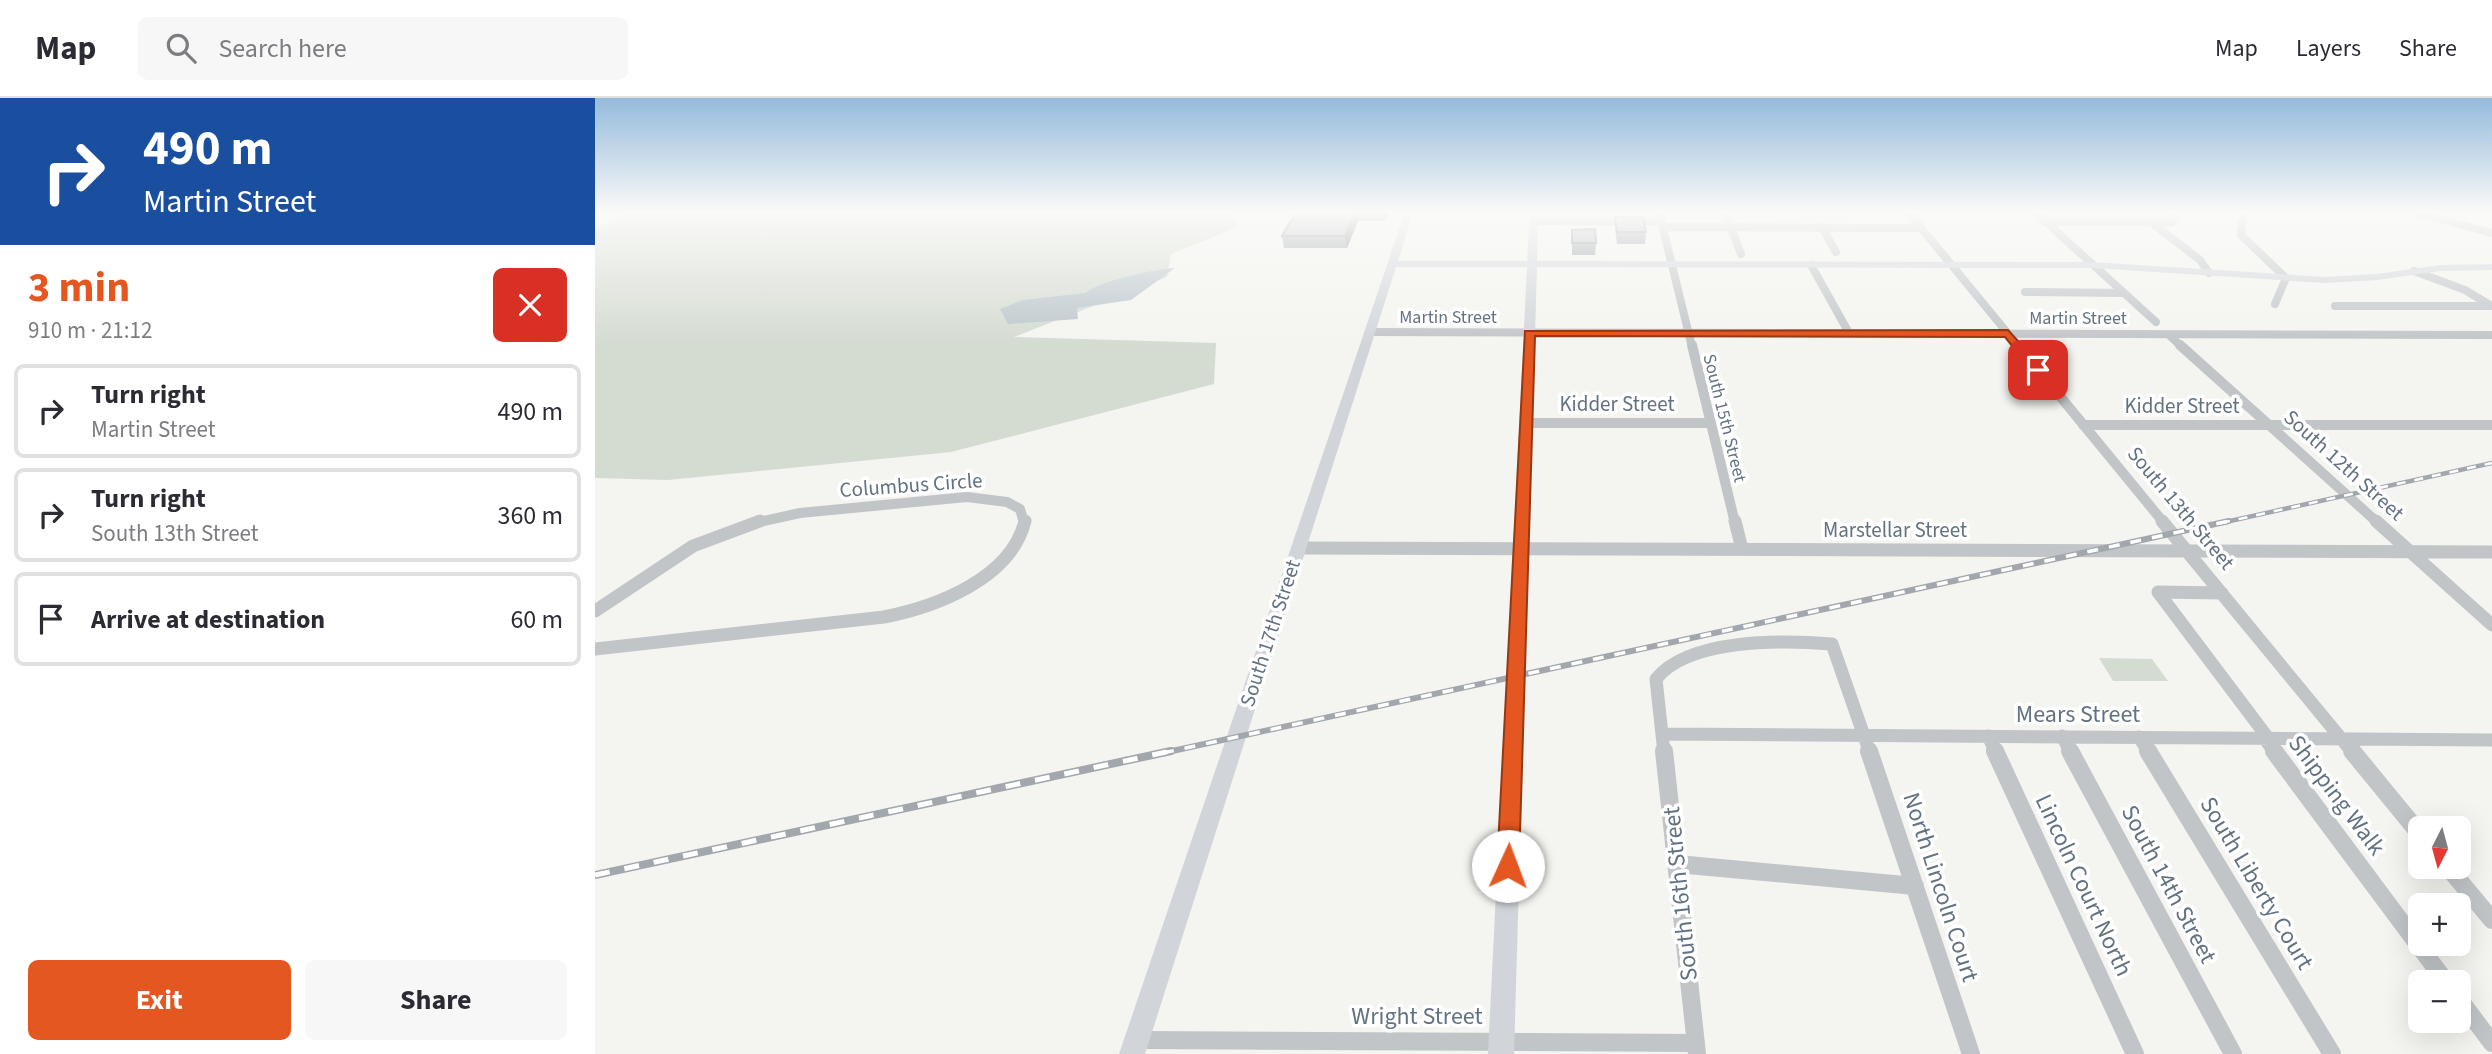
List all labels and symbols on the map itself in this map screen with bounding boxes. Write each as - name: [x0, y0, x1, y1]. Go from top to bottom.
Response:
- street label: Martin Street: [1399, 305, 1497, 330]
- street label: Martin Street: [2029, 306, 2127, 331]
- pin: [2008, 340, 2068, 400]
- street label: South 15th Street: [1697, 351, 1753, 485]
- street label: Kidder Street: [1559, 389, 1675, 419]
- street label: Kidder Street: [2124, 391, 2240, 421]
- street label: South 12th Street: [2277, 403, 2411, 527]
- street label: South 13th Street: [2120, 440, 2242, 576]
- street label: Columbus Circle: [839, 465, 983, 505]
- street label: Marstellar Street: [1823, 515, 1967, 545]
- street label: South 17th Street: [1232, 556, 1308, 710]
- street label: Mears Street: [2016, 697, 2140, 732]
- street label: Shipping Walk: [2280, 728, 2394, 863]
- street label: North Lincoln Court: [1893, 788, 1988, 986]
- street label: Lincoln Court North: [2026, 788, 2141, 982]
- street label: South Liberty Court: [2191, 790, 2322, 976]
- street label: South 14th Street: [2112, 799, 2225, 970]
- street label: South 16th Street: [1654, 805, 1707, 983]
- north arrow: [2408, 816, 2471, 878]
- position arrow: [1471, 829, 1545, 903]
- street label: Wright Street: [1351, 999, 1483, 1034]

